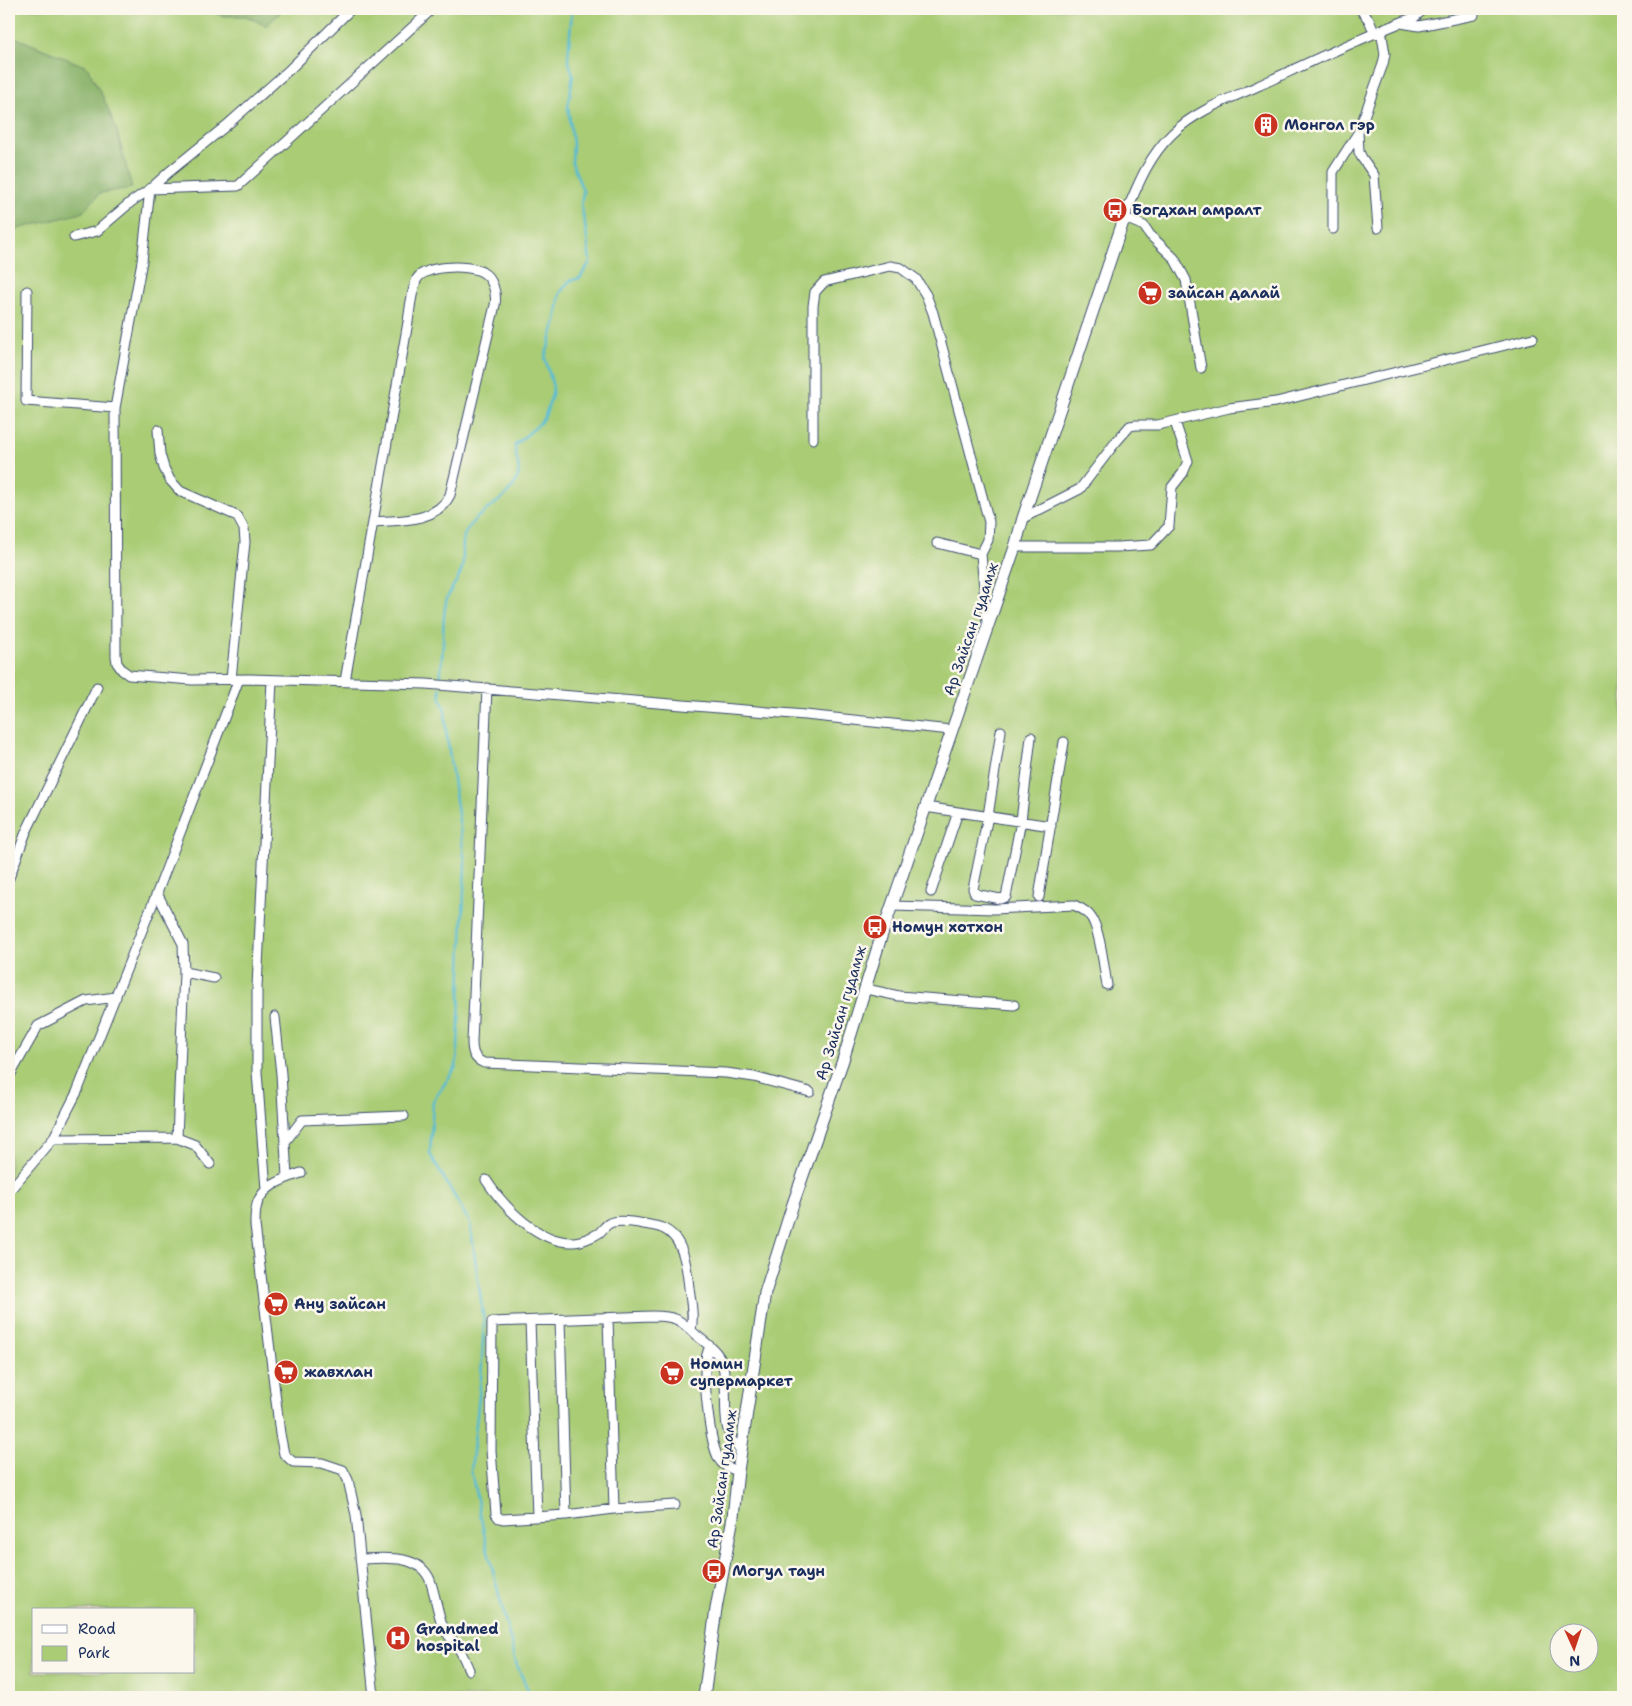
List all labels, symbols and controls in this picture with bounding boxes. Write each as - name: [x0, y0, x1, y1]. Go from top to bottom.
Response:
- building icon: Монгол гэр: [1253, 112, 1279, 138]
- place label: Монгол гэр: [1284, 115, 1375, 135]
- bus stop icon: Богдхан амралт: [1102, 197, 1128, 223]
- place label: Богдхан амралт: [1132, 200, 1262, 220]
- supermarket icon: зайсан далай: [1137, 280, 1163, 306]
- place label: зайсан далай: [1168, 283, 1281, 303]
- street label: Ар Зайсан гудамж: [939, 559, 1003, 698]
- bus stop icon: Номун хотхон: [862, 914, 888, 940]
- place label: Номун хотхон: [892, 917, 1003, 937]
- street label: Ар Зайсан гудамж: [811, 942, 871, 1083]
- supermarket icon: Ану зайсан: [263, 1291, 289, 1317]
- place label: Ану зайсан: [294, 1294, 386, 1314]
- place label: Номин супермаркет: [690, 1354, 793, 1391]
- supermarket icon: жавхлан: [273, 1359, 299, 1385]
- supermarket icon: Номин супермаркет: [659, 1360, 685, 1386]
- place label: жавхлан: [304, 1362, 373, 1382]
- street label: Ар Зайсан гудамж: [702, 1408, 742, 1550]
- bus stop icon: Могул таун: [701, 1558, 727, 1584]
- place label: Могул таун: [732, 1561, 825, 1581]
- legend: [32, 1608, 195, 1674]
- text: Road: [78, 1619, 116, 1639]
- place label: Grandmed hospital: [416, 1619, 499, 1656]
- north arrow: [1550, 1624, 1600, 1674]
- hospital icon: Grandmed hospital: [385, 1625, 411, 1651]
- text: Park: [78, 1643, 110, 1663]
- text: N: [1569, 1652, 1581, 1670]

